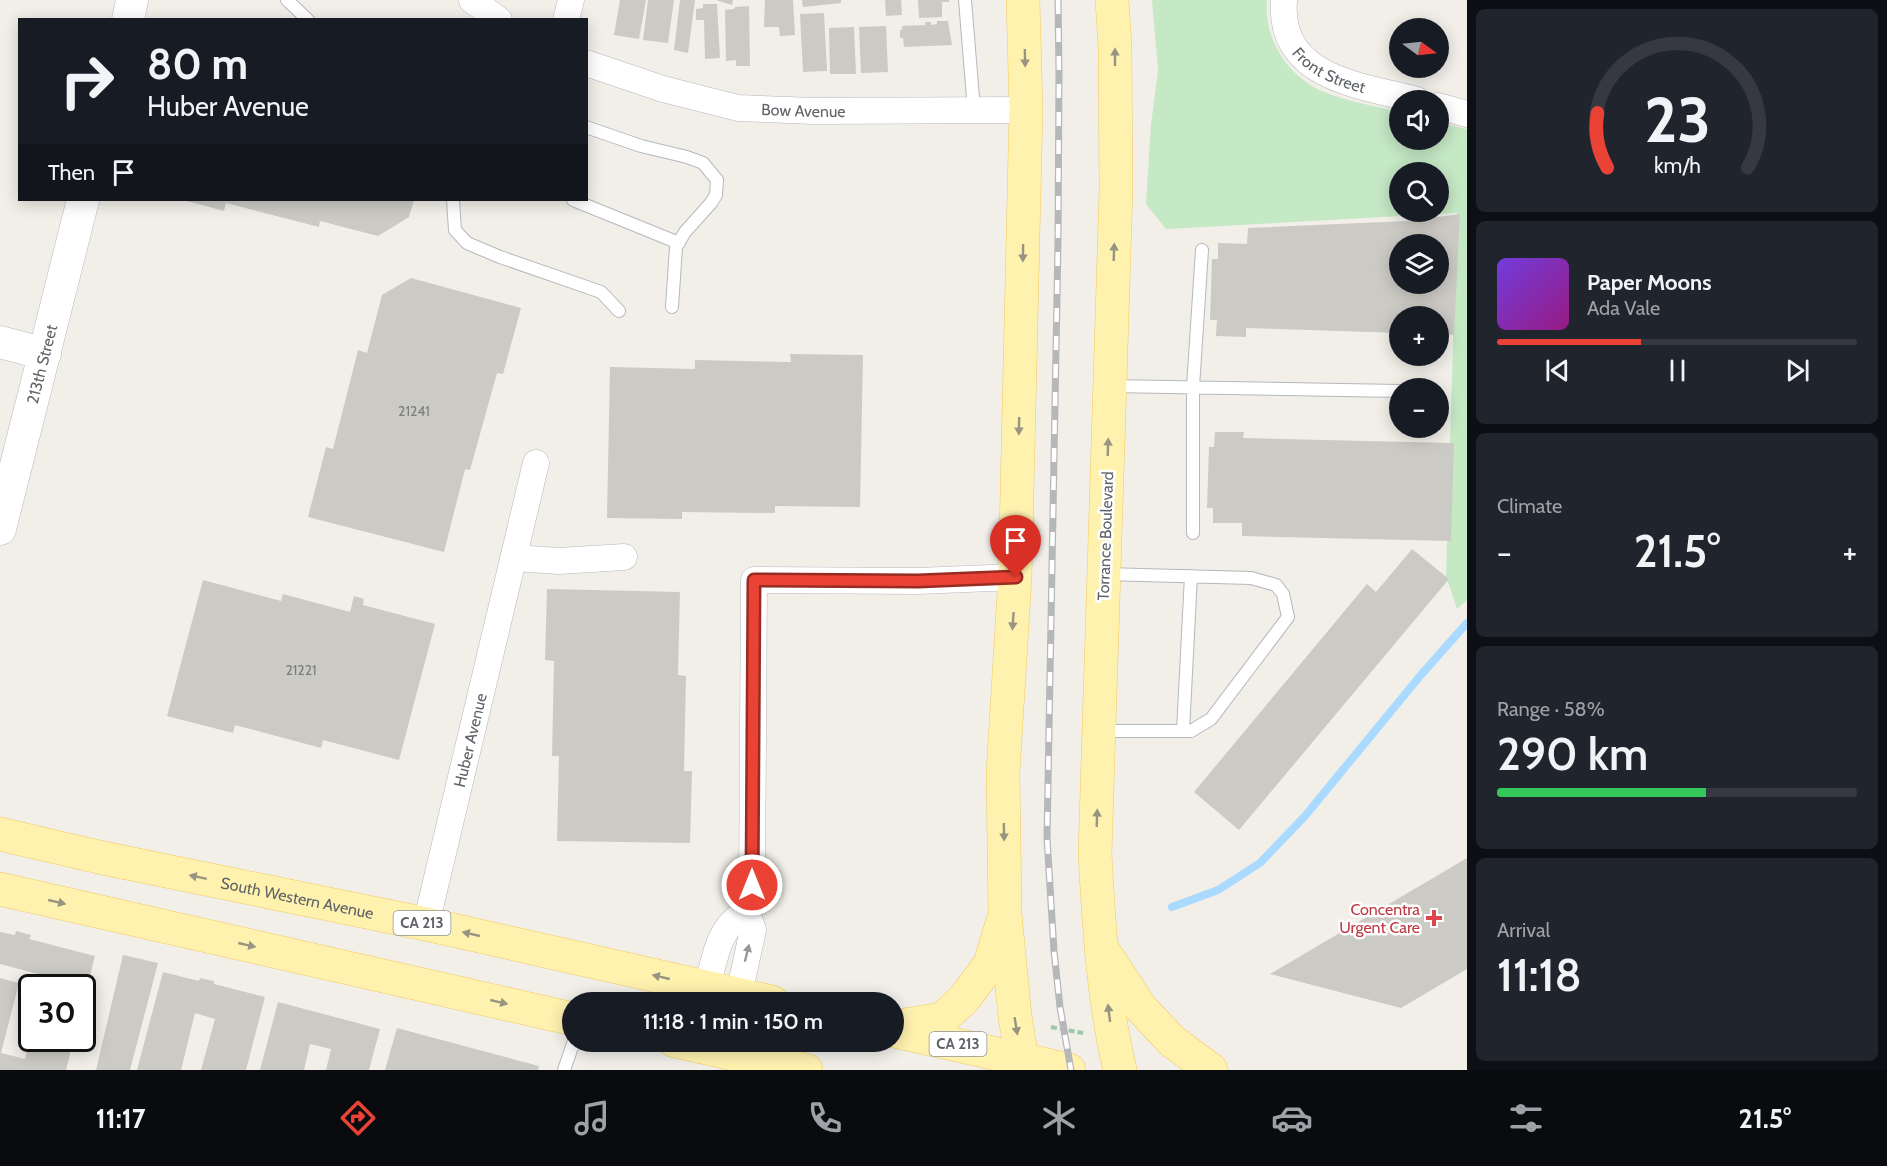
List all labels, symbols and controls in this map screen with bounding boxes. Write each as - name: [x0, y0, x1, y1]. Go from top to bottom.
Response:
- north arrow: [1389, 18, 1449, 78]
- map controls: [1389, 18, 1449, 438]
- text: 80 m: [147, 38, 248, 90]
- icon: right: [48, 42, 126, 120]
- street label: Front Street: [1288, 44, 1368, 97]
- one-way arrow: [1110, 47, 1120, 66]
- one-way arrow: [1021, 49, 1030, 68]
- text: 23: [1644, 82, 1710, 158]
- text: Huber Avenue: [147, 90, 309, 123]
- button: sound: [1389, 90, 1449, 150]
- street label: Bow Avenue: [761, 100, 845, 121]
- text: km/h: [1654, 152, 1700, 178]
- icon: arrive: [107, 156, 140, 189]
- text: Then: [48, 159, 95, 186]
- button: search: [1389, 162, 1449, 222]
- button: layers: [1389, 234, 1449, 294]
- one-way arrow: [1109, 242, 1118, 261]
- one-way arrow: [1018, 244, 1028, 263]
- text: Paper Moons: [1587, 269, 1711, 296]
- text: Ada Vale: [1587, 296, 1660, 320]
- button: +: [1389, 306, 1449, 366]
- street label: 213th Street: [23, 322, 61, 406]
- icon: previous: [1541, 354, 1574, 387]
- icon: pause: [1661, 354, 1694, 387]
- icon: next: [1781, 354, 1814, 387]
- button: −: [1389, 378, 1449, 438]
- house number: 21241: [398, 402, 430, 420]
- one-way arrow: [1014, 417, 1024, 436]
- one-way arrow: [1103, 437, 1112, 456]
- street label: Torrance Boulevard: [1094, 471, 1117, 601]
- text: Climate: [1497, 494, 1562, 518]
- pin: [990, 515, 1041, 577]
- icon: arrive: [999, 524, 1032, 557]
- text: 21.5°: [1634, 524, 1720, 578]
- text: −: [1497, 532, 1512, 572]
- text: +: [1842, 532, 1857, 572]
- one-way arrow: [1008, 611, 1017, 630]
- house number: 21221: [285, 661, 317, 679]
- street label: Huber Avenue: [450, 691, 491, 789]
- text: Range · 58%: [1497, 697, 1605, 721]
- text: 290 km: [1497, 727, 1648, 781]
- one-way arrow: [1092, 809, 1101, 828]
- one-way arrow: [999, 822, 1008, 841]
- position arrow: [720, 853, 784, 917]
- one-way arrow: [188, 872, 207, 882]
- street label: South Western Avenue: [219, 873, 375, 923]
- one-way arrow: [48, 897, 66, 907]
- place label: Concentra Urgent Care: [1339, 900, 1420, 937]
- marker: Concentra Urgent Care: [1425, 909, 1443, 927]
- road number: CA 213: [394, 911, 450, 935]
- text: Arrival: [1497, 918, 1550, 942]
- one-way arrow: [461, 929, 480, 938]
- one-way arrow: [238, 941, 257, 950]
- one-way arrow: [743, 944, 753, 962]
- text: 11:18: [1497, 948, 1582, 1002]
- one-way arrow: [651, 972, 670, 981]
- speed limit sign: 30: [18, 974, 96, 1052]
- one-way arrow: [489, 998, 508, 1008]
- one-way arrow: [1104, 1003, 1114, 1022]
- text: 11:18 · 1 min · 150 m: [643, 1008, 823, 1035]
- one-way arrow: [1012, 1017, 1021, 1036]
- road number: CA 213: [930, 1032, 986, 1056]
- icon: directions: [337, 1097, 379, 1139]
- icon: music: [571, 1097, 613, 1139]
- icon: phone: [804, 1097, 846, 1139]
- icon: climate: [1038, 1097, 1080, 1139]
- icon: car: [1271, 1097, 1313, 1139]
- icon: filters: [1505, 1097, 1547, 1139]
- text: 11:17: [96, 1102, 145, 1135]
- text: 21.5°: [1739, 1102, 1791, 1135]

